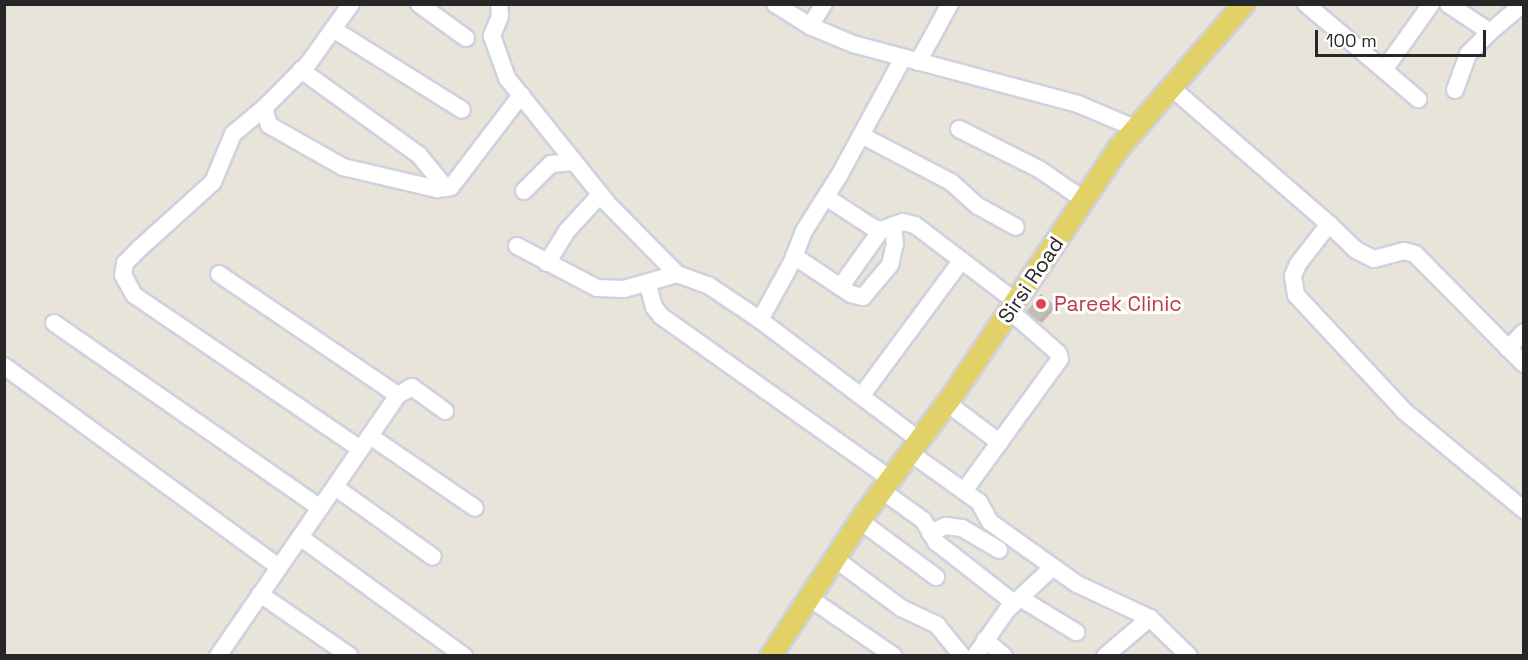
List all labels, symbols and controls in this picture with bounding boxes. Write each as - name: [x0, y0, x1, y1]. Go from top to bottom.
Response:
- scale bar: [1318, 18, 1489, 56]
- text: 100 m: [1326, 29, 1377, 52]
- street label: Sirsi Road: [993, 232, 1069, 328]
- place label: Pareek Clinic: [1054, 291, 1182, 317]
- marker: Pareek Clinic: [1032, 295, 1050, 313]

